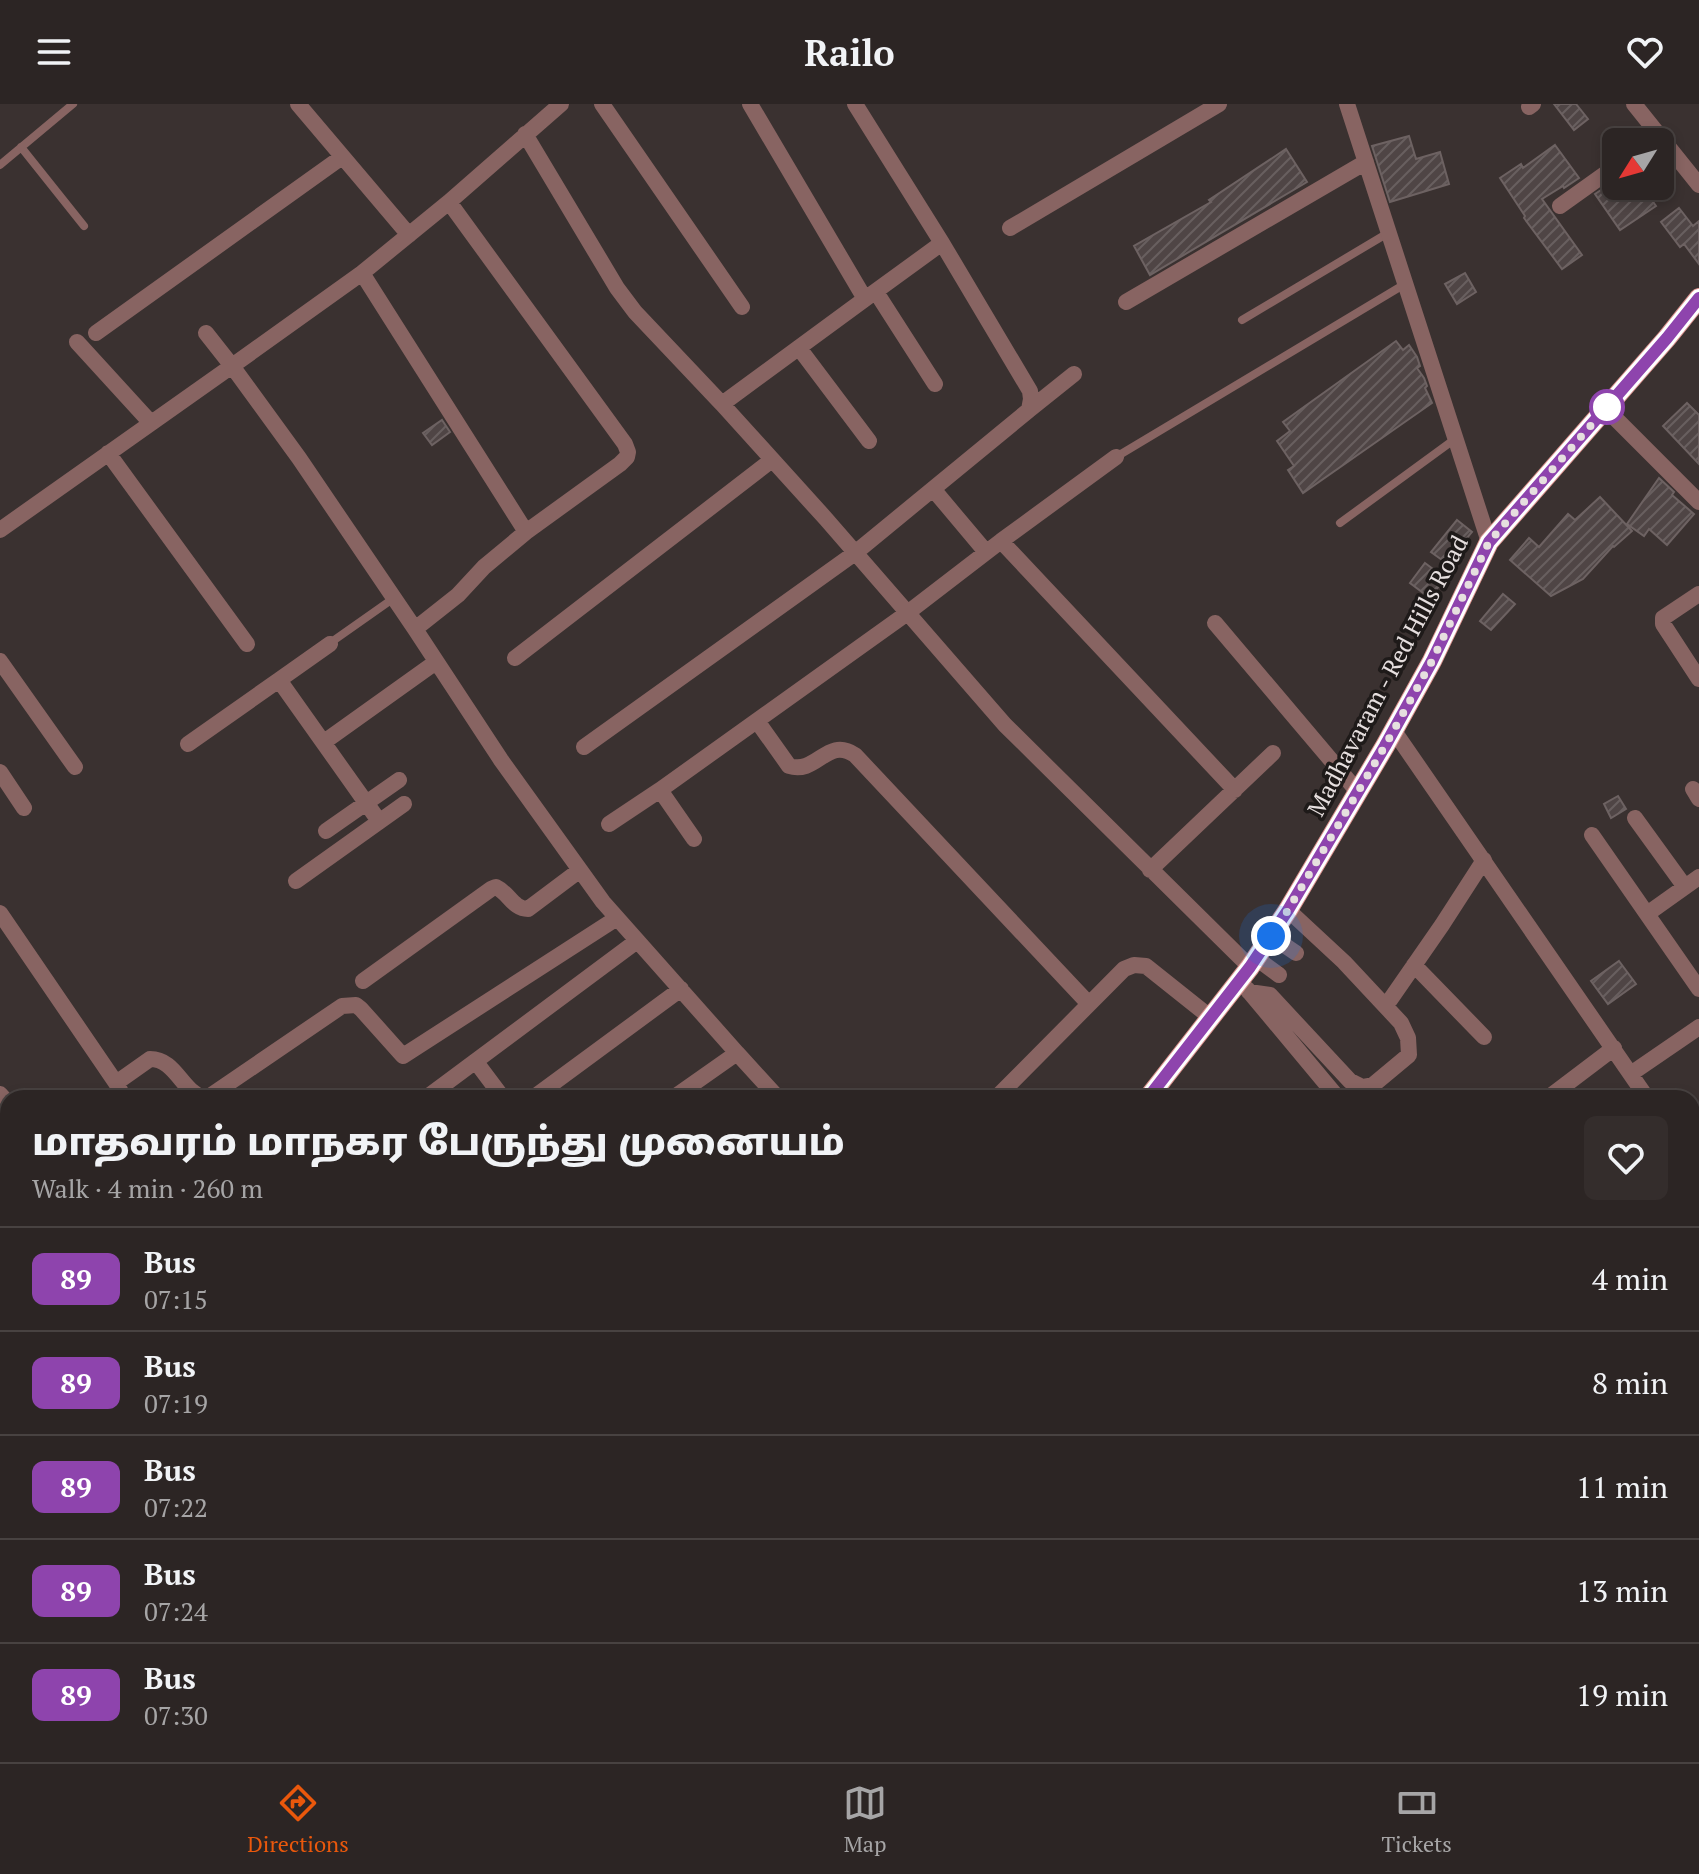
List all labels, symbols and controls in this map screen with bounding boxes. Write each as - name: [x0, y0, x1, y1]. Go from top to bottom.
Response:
- text: Railo: [804, 29, 895, 76]
- icon: menu: [32, 30, 76, 74]
- icon: heart: [1623, 30, 1667, 74]
- north arrow: [1602, 128, 1674, 200]
- map controls: [1602, 128, 1674, 200]
- unlabelled marker: [1590, 390, 1624, 424]
- street label: Madhavaram - Red Hills Road: [1299, 530, 1475, 822]
- your location: [1251, 916, 1291, 956]
- text: மாதவரம் மாநகர பேருந்து முனையம்: [32, 1116, 845, 1166]
- button: heart: [1584, 1116, 1668, 1200]
- text: Walk · 4 min · 260 m: [32, 1171, 263, 1205]
- text: Bus: [144, 1242, 196, 1282]
- text: 4 min: [1592, 1259, 1668, 1299]
- text: 89: [60, 1260, 92, 1297]
- text: 07:15: [144, 1282, 208, 1316]
- text: Bus: [144, 1346, 196, 1386]
- text: 8 min: [1592, 1363, 1668, 1403]
- text: 89: [60, 1364, 92, 1401]
- text: 07:19: [144, 1386, 208, 1420]
- text: Bus: [144, 1450, 196, 1490]
- text: 11 min: [1576, 1467, 1668, 1507]
- text: 89: [60, 1468, 92, 1505]
- text: 07:22: [144, 1490, 208, 1524]
- text: Bus: [144, 1554, 196, 1594]
- text: 13 min: [1576, 1571, 1668, 1611]
- text: 89: [60, 1572, 92, 1609]
- text: 07:24: [144, 1594, 208, 1628]
- text: Bus: [144, 1658, 196, 1698]
- text: 19 min: [1576, 1675, 1668, 1715]
- text: 89: [60, 1676, 92, 1713]
- text: 07:30: [144, 1698, 208, 1732]
- tab: Directions: [247, 1781, 349, 1858]
- tab: Map: [843, 1781, 887, 1858]
- tab: Tickets: [1381, 1781, 1452, 1858]

